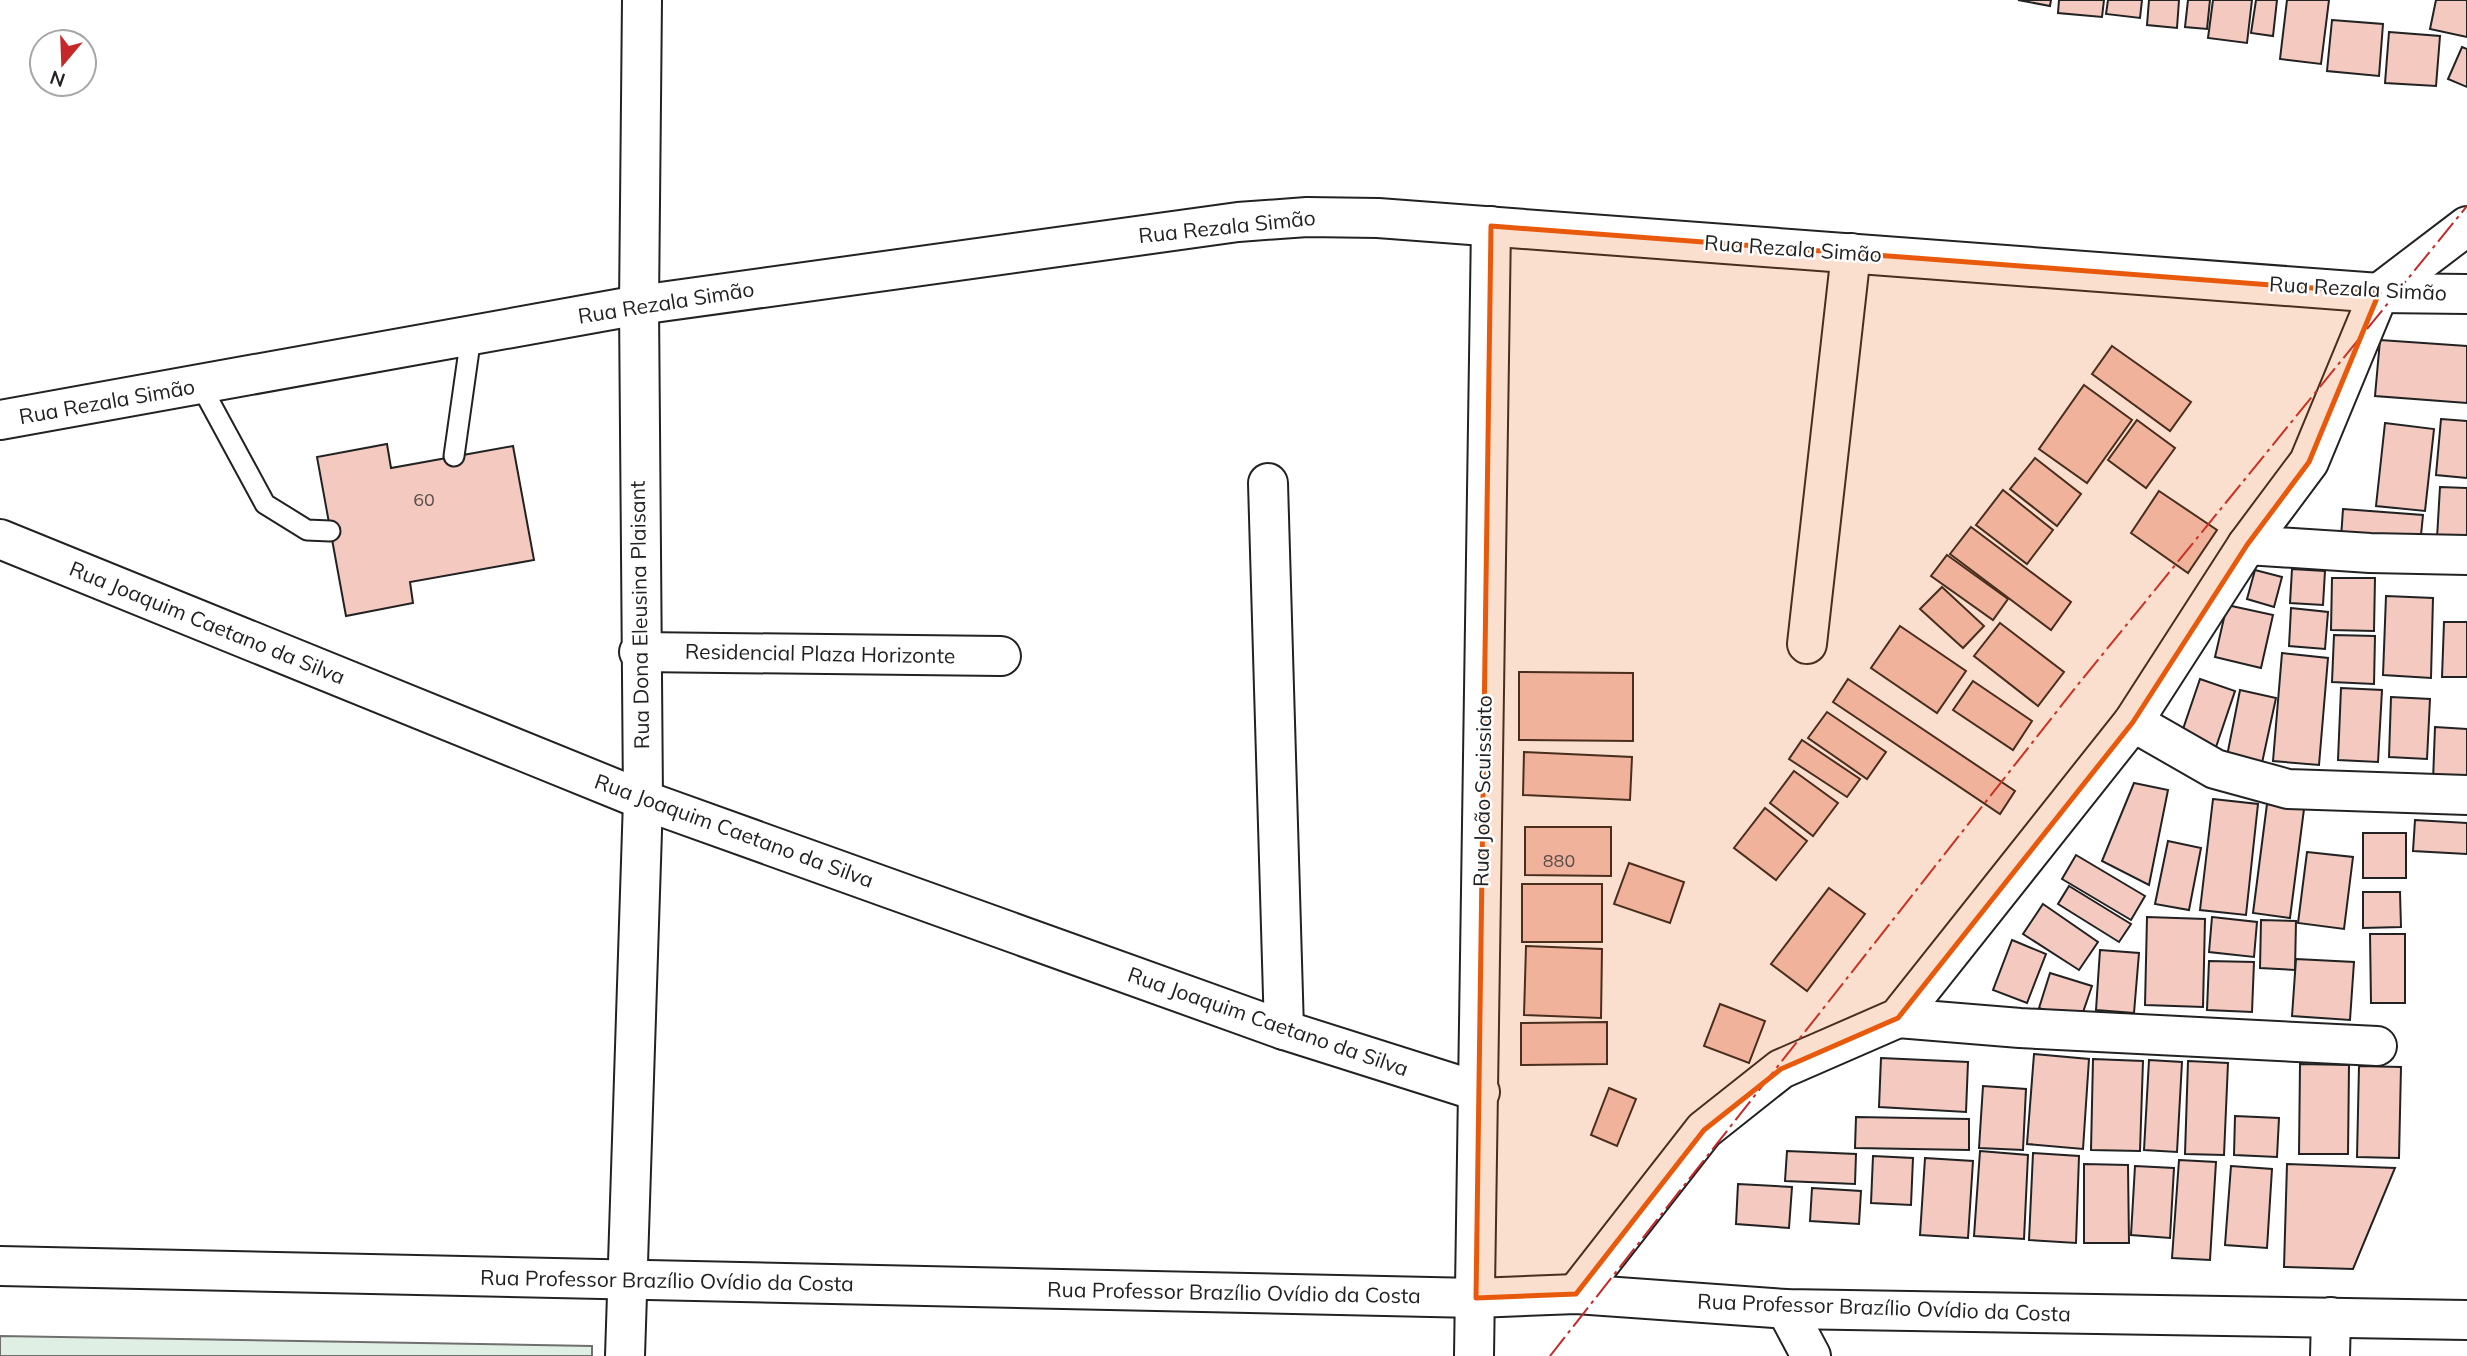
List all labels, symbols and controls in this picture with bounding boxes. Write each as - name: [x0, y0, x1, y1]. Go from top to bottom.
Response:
- north arrow: [28, 28, 98, 98]
- text: N: [47, 65, 68, 93]
- street label: Rua Rezala Simão: [1137, 204, 1317, 248]
- street label: Rua Rezala Simão: [1703, 229, 1883, 267]
- street label: Rua Rezala Simão: [2269, 270, 2448, 306]
- street label: Rua Rezala Simão: [576, 275, 756, 329]
- street label: Rua Rezala Simão: [17, 373, 197, 429]
- street label: Rua Dona Eleusina Plaisant: [624, 481, 654, 749]
- house number: 60: [413, 488, 435, 511]
- street label: Rua Joaquim Caetano da Silva: [66, 555, 349, 689]
- street label: Residencial Plaza Horizonte: [685, 638, 955, 668]
- street label: Rua João Scuissiato: [1467, 695, 1497, 887]
- street label: Rua Joaquim Caetano da Silva: [591, 767, 877, 893]
- house number: 880: [1543, 849, 1575, 872]
- street label: Rua Joaquim Caetano da Silva: [1125, 961, 1412, 1081]
- street label: Rua Professor Brazílio Ovídio da Costa: [480, 1264, 854, 1296]
- street label: Rua Professor Brazílio Ovídio da Costa: [1047, 1276, 1421, 1308]
- street label: Rua Professor Brazílio Ovídio da Costa: [1697, 1287, 2071, 1327]

